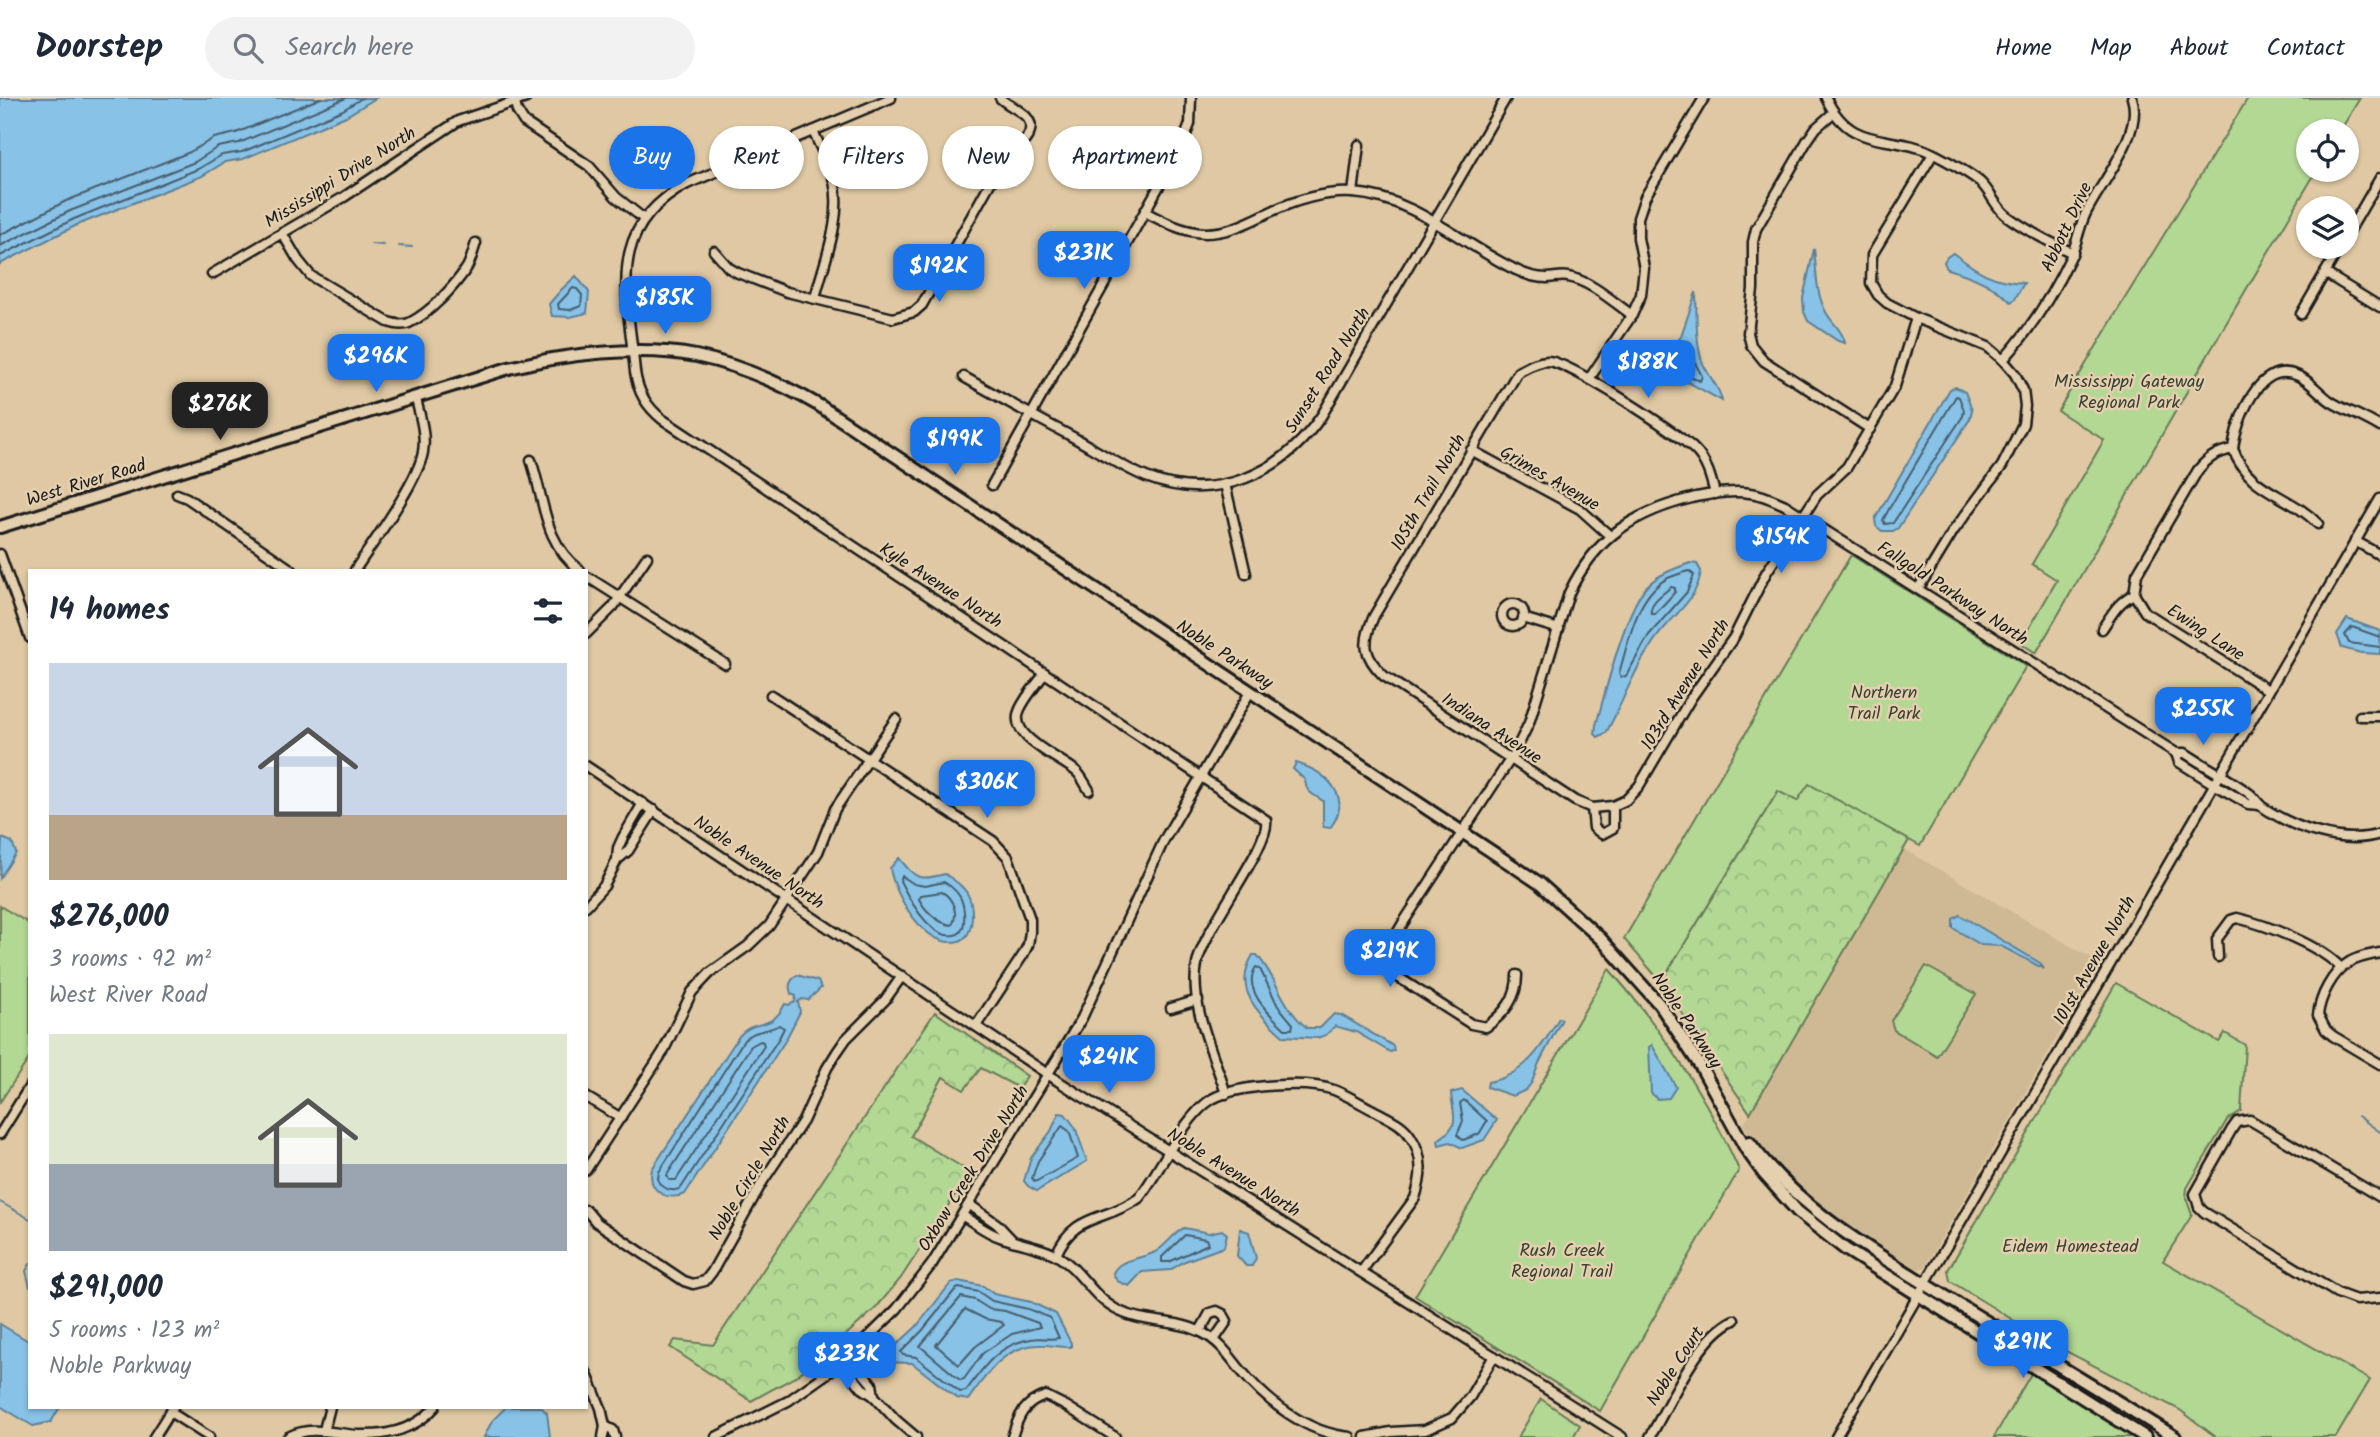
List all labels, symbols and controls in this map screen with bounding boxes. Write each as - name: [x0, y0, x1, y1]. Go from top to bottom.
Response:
- search box: [205, 17, 695, 80]
- text: Doorstep: [35, 22, 163, 75]
- text: Search here: [285, 27, 413, 69]
- icon: search: [229, 29, 267, 67]
- text: Home: [1995, 29, 2052, 68]
- text: Map: [2090, 29, 2132, 68]
- text: About: [2170, 29, 2228, 68]
- text: Contact: [2266, 29, 2345, 68]
- map controls: [2296, 119, 2359, 259]
- button: locate: [2296, 119, 2359, 182]
- street label: Mississippi Drive North: [259, 120, 422, 237]
- chip: Buy: [609, 126, 695, 189]
- chip: Rent: [709, 126, 804, 189]
- chip: Filters: [818, 126, 928, 189]
- chip: New: [942, 126, 1034, 189]
- chip: Apartment: [1048, 126, 1202, 189]
- street label: Abbott Drive: [2034, 178, 2101, 278]
- button: layers: [2296, 196, 2359, 259]
- pin: $231K: [1035, 232, 1133, 291]
- text: $231K: [1054, 236, 1114, 272]
- pin: $192K: [890, 244, 988, 304]
- text: $192K: [909, 249, 969, 285]
- pin: $185K: [616, 276, 714, 336]
- text: $185K: [635, 281, 695, 317]
- street label: Sunset Road North: [1278, 302, 1379, 440]
- pin: $296K: [327, 334, 425, 394]
- text: $296K: [344, 339, 408, 375]
- pin: $188K: [1599, 341, 1697, 400]
- text: $188K: [1617, 345, 1679, 381]
- park label: Mississippi Gateway Regional Park: [2054, 368, 2205, 418]
- pin: $276K: [171, 382, 269, 442]
- text: $276K: [188, 387, 252, 423]
- pin: $199K: [906, 418, 1004, 477]
- text: $199K: [926, 422, 984, 458]
- street label: 105th Trail North: [1384, 429, 1475, 557]
- street label: Grimes Avenue: [1494, 439, 1605, 520]
- street label: West River Road: [23, 451, 151, 515]
- pin: $154K: [1732, 516, 1830, 575]
- text: $154K: [1752, 520, 1810, 556]
- street label: Fallgold Parkway North: [1871, 534, 2034, 654]
- street label: Kyle Avenue North: [873, 535, 1008, 637]
- text: 14 homes: [49, 587, 170, 635]
- icon: filters: [529, 592, 567, 630]
- street label: Ewing Lane: [2160, 597, 2250, 669]
- street label: Noble Parkway: [1170, 613, 1279, 698]
- street label: 103rd Avenue North: [1634, 613, 1738, 756]
- park label: Northern Trail Park: [1848, 679, 1921, 729]
- street label: Indiana Avenue: [1435, 686, 1547, 773]
- pin: $255K: [2154, 688, 2252, 747]
- text: $255K: [2171, 692, 2235, 728]
- icon: home: [245, 709, 371, 835]
- pin: $306K: [938, 760, 1036, 820]
- text: $306K: [955, 765, 1019, 801]
- street label: Noble Avenue North: [687, 809, 830, 918]
- street label: 101st Avenue North: [2046, 891, 2144, 1031]
- text: $276,000: [49, 894, 169, 942]
- pin: $219K: [1341, 930, 1439, 989]
- text: $219K: [1360, 934, 1420, 970]
- text: 3 rooms · 92 m²: [49, 942, 211, 978]
- street label: Noble Parkway: [1643, 967, 1729, 1075]
- text: West River Road: [49, 978, 207, 1014]
- pin: $241K: [1060, 1035, 1158, 1095]
- text: $241K: [1079, 1040, 1139, 1076]
- icon: home: [245, 1080, 371, 1206]
- street label: Oxbow Creek Drive North: [911, 1080, 1037, 1258]
- street label: Noble Circle North: [701, 1111, 799, 1247]
- street label: Noble Avenue North: [1161, 1121, 1306, 1226]
- park label: Eidem Homestead: [2002, 1233, 2139, 1262]
- park label: Rush Creek Regional Trail: [1511, 1237, 1614, 1287]
- text: $291,000: [49, 1265, 163, 1313]
- text: 5 rooms · 123 m²: [49, 1313, 219, 1349]
- street label: Noble Court: [1640, 1320, 1713, 1412]
- pin: $291K: [1974, 1320, 2072, 1380]
- text: $291K: [1993, 1325, 2053, 1361]
- pin: $233K: [798, 1332, 896, 1392]
- text: $233K: [814, 1337, 880, 1373]
- text: Noble Parkway: [49, 1349, 191, 1385]

